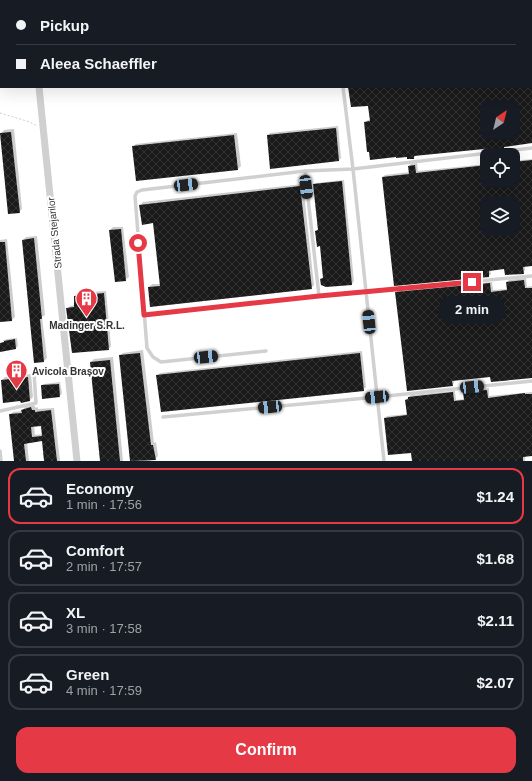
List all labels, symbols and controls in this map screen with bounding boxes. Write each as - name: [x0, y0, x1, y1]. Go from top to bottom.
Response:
- text: Pickup: [40, 17, 89, 34]
- text: Aleea Schaeffler: [40, 55, 157, 72]
- north arrow: [480, 100, 520, 140]
- map controls: [480, 100, 520, 236]
- button: locate: [480, 148, 520, 188]
- car: [299, 174, 313, 200]
- car: [173, 178, 199, 192]
- street label: Strada Stejarilor: [45, 196, 64, 269]
- button: layers: [480, 196, 520, 236]
- route start: [129, 234, 147, 252]
- route end: [463, 273, 481, 291]
- building icon: Madinger S.R.L.: [74, 286, 100, 319]
- callout: 2 min: [439, 296, 505, 324]
- text: 2 min: [455, 302, 489, 317]
- car: [362, 309, 376, 335]
- place label: Madinger S.R.L.: [49, 320, 125, 331]
- car: [193, 350, 219, 364]
- building icon: Avicola Brașov: [3, 358, 29, 391]
- place label: Avicola Brașov: [32, 366, 104, 377]
- car: [459, 380, 485, 394]
- car: [364, 390, 390, 404]
- car: [257, 400, 283, 414]
- icon: car: [18, 478, 54, 514]
- text: Economy: [66, 480, 134, 497]
- text: $1.24: [476, 488, 514, 505]
- text: 1 min · 17:56: [66, 497, 142, 512]
- icon: car: [18, 540, 54, 576]
- text: Comfort: [66, 542, 124, 559]
- text: $1.68: [476, 550, 514, 567]
- text: 2 min · 17:57: [66, 559, 142, 574]
- icon: car: [18, 602, 54, 638]
- text: XL: [66, 604, 85, 621]
- text: $2.11: [477, 612, 514, 629]
- text: 3 min · 17:58: [66, 621, 142, 636]
- icon: car: [18, 664, 54, 700]
- text: Green: [66, 666, 109, 683]
- text: $2.07: [476, 674, 514, 691]
- text: 4 min · 17:59: [66, 683, 142, 698]
- button: Confirm: [16, 727, 516, 773]

